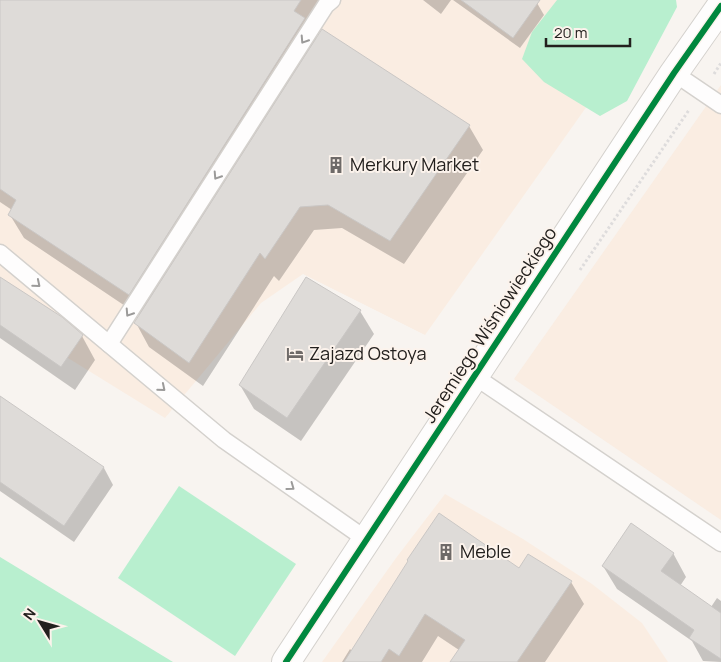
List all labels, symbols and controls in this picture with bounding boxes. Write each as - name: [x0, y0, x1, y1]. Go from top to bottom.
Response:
- scale bar: [546, 15, 630, 47]
- text: 20 m: [554, 22, 587, 43]
- one-way arrow: [301, 34, 310, 43]
- place label: Merkury Market: [350, 152, 479, 176]
- building icon: Merkury Market: [326, 155, 346, 175]
- one-way arrow: [213, 171, 223, 180]
- street label: Jeremiego Wiśniowieckiego: [417, 222, 562, 427]
- one-way arrow: [32, 279, 41, 288]
- one-way arrow: [126, 308, 135, 317]
- place label: Zajazd Ostoya: [309, 341, 426, 365]
- hotel icon: Zajazd Ostoya: [285, 344, 305, 364]
- one-way arrow: [157, 382, 166, 391]
- one-way arrow: [285, 481, 295, 490]
- place label: Meble: [460, 539, 511, 563]
- building icon: Meble: [436, 542, 456, 562]
- north arrow: [15, 597, 65, 647]
- text: N: [19, 604, 40, 624]

